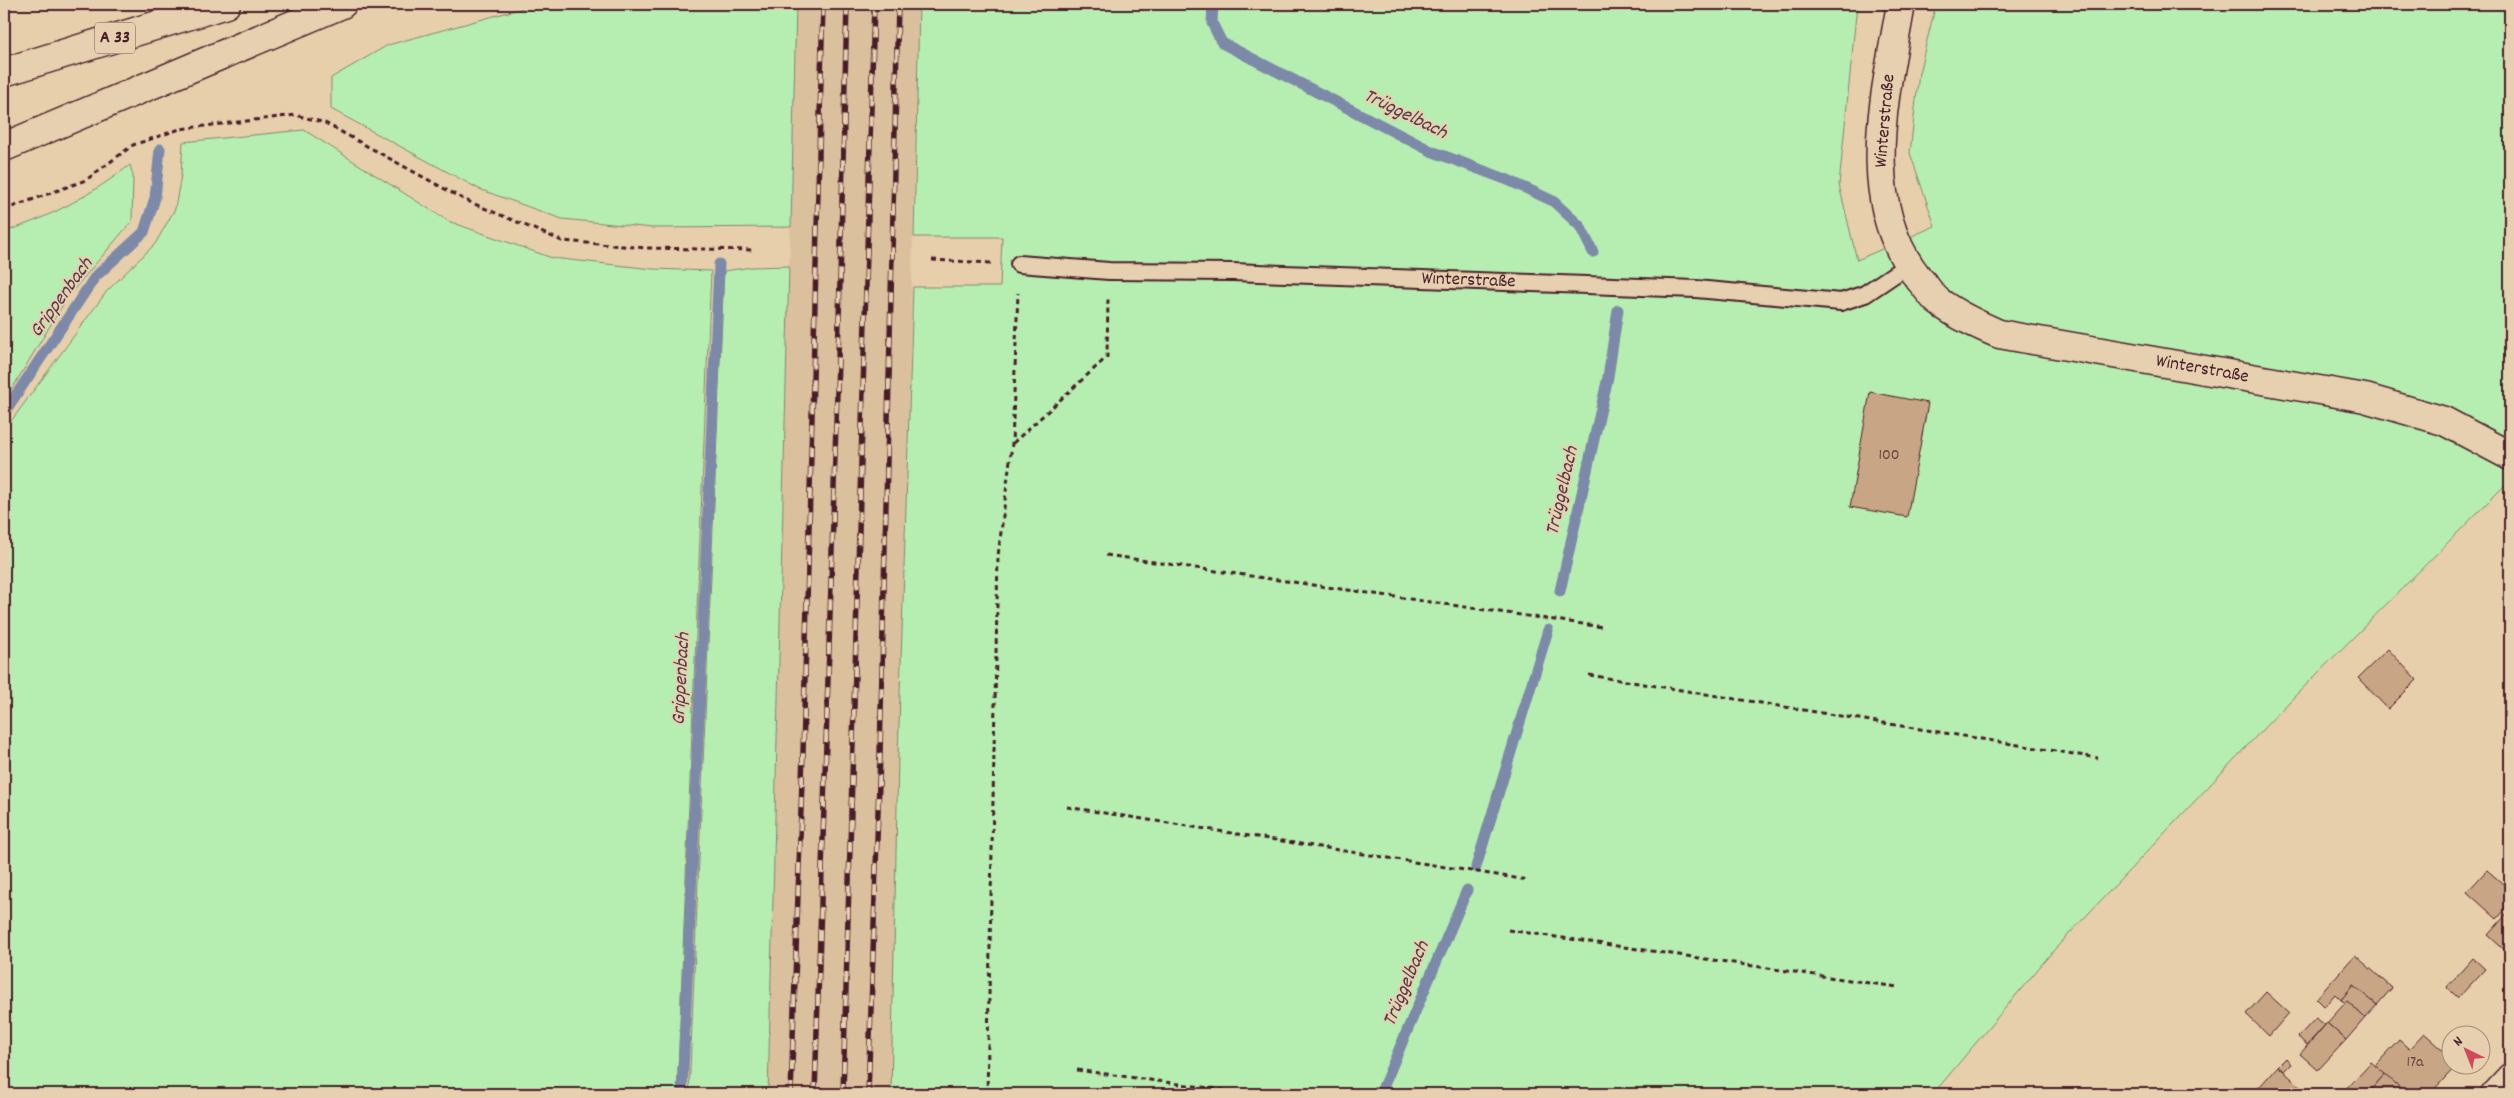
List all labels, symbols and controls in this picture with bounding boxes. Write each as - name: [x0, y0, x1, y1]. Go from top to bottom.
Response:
- road number: A 33: [95, 22, 135, 54]
- street label: Winterstraße: [1868, 73, 1904, 169]
- water label: Trüggelbach: [1358, 83, 1452, 148]
- water label: Grippenbach: [23, 252, 101, 344]
- street label: Winterstraße: [1421, 265, 1516, 296]
- street label: Winterstraße: [2154, 348, 2251, 391]
- water label: Trüggelbach: [1539, 443, 1587, 538]
- house number: 100: [1879, 444, 1899, 467]
- water label: Grippenbach: [666, 631, 698, 726]
- water label: Trüggelbach: [1376, 936, 1438, 1031]
- north arrow: [2442, 1026, 2492, 1076]
- text: N: [2449, 1032, 2468, 1052]
- house number: 17a: [2406, 1051, 2424, 1074]

